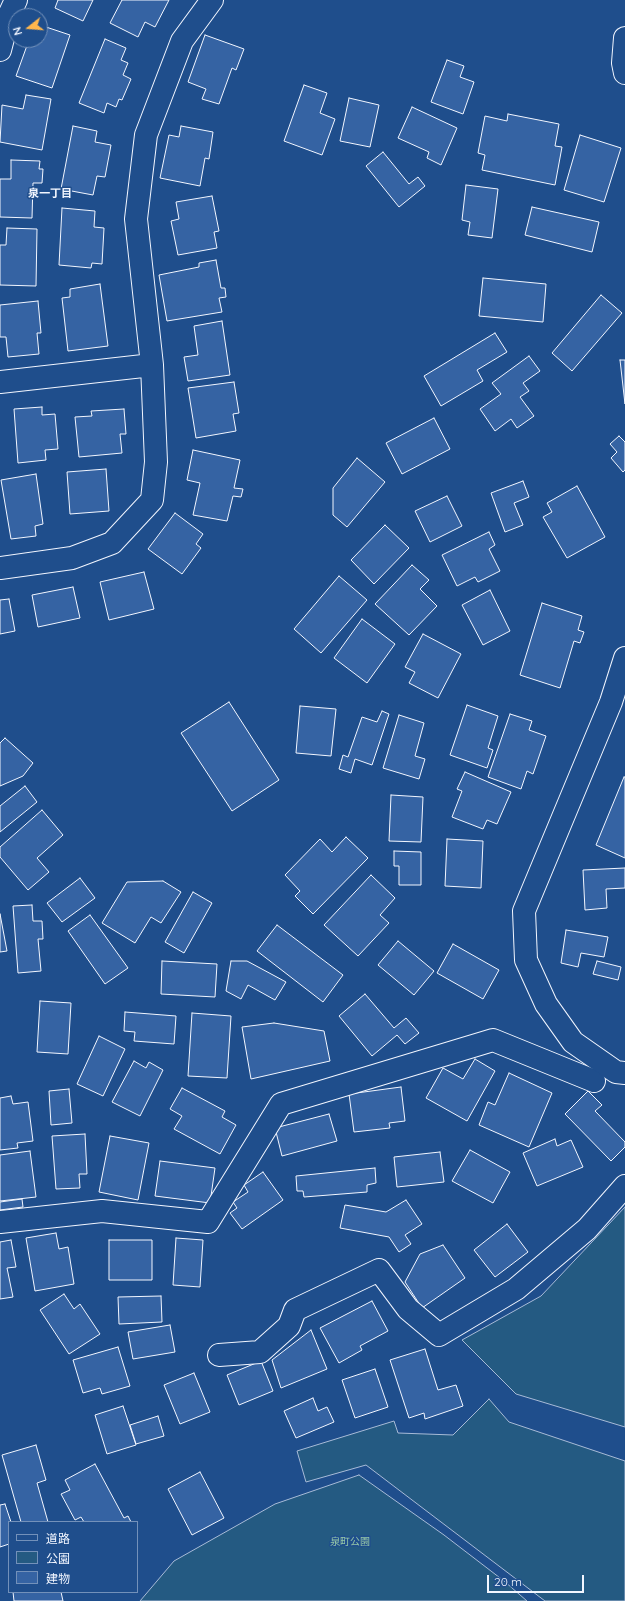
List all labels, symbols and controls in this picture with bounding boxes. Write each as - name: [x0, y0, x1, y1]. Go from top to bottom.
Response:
- north arrow: [8, 8, 48, 48]
- text: N: [10, 25, 25, 37]
- district label: 泉一丁目: [28, 187, 72, 201]
- legend: [8, 1521, 138, 1593]
- text: 道路: [46, 1531, 70, 1546]
- park label: 泉町公園: [330, 1536, 370, 1548]
- text: 公園: [46, 1551, 70, 1566]
- scale bar: [489, 1567, 586, 1593]
- text: 建物: [46, 1571, 70, 1586]
- text: 20 m: [494, 1574, 522, 1589]

